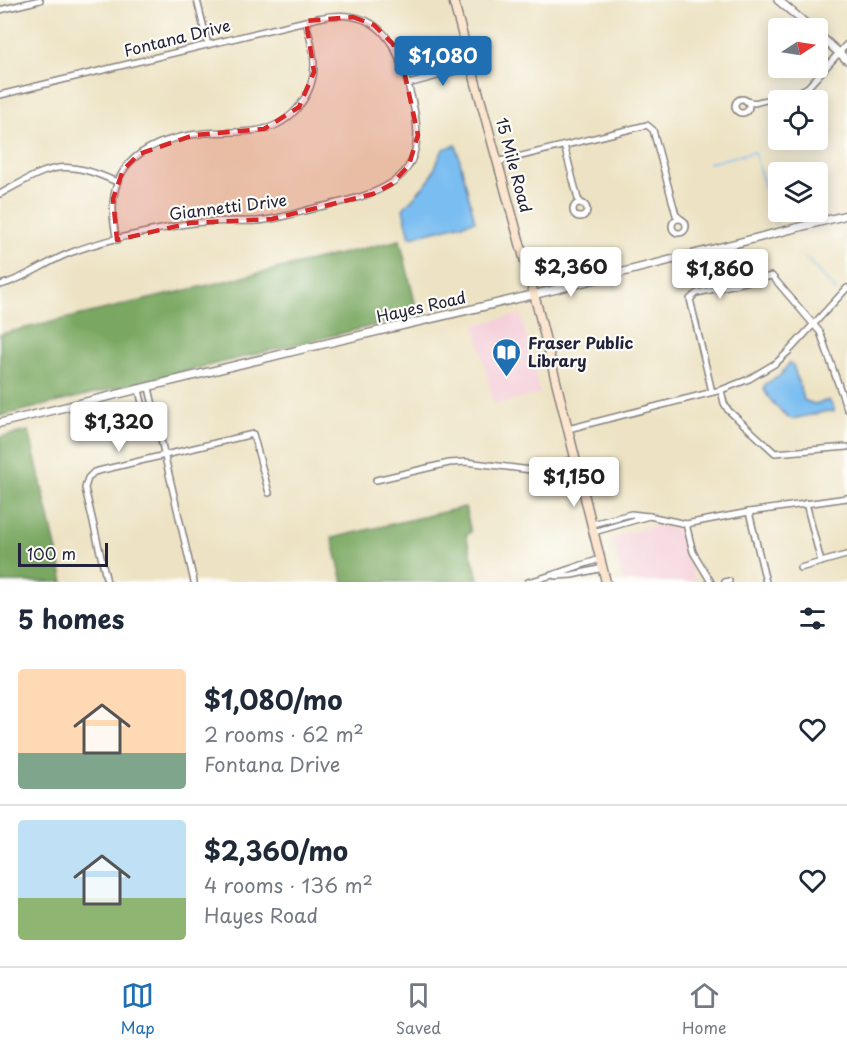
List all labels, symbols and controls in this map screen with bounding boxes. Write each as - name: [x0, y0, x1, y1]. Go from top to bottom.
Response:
- street label: Fontana Drive: [121, 12, 233, 62]
- north arrow: [768, 18, 828, 78]
- map controls: [768, 18, 828, 222]
- pin: $1,080: [394, 36, 492, 87]
- text: $1,080: [409, 40, 477, 70]
- button: locate: [768, 90, 828, 150]
- street label: 15 Mile Road: [491, 114, 539, 215]
- button: layers: [768, 162, 828, 222]
- street label: Giannetti Drive: [168, 187, 288, 225]
- pin: $2,360: [522, 247, 620, 298]
- pin: $1,860: [671, 249, 769, 300]
- text: $2,360: [534, 251, 608, 281]
- text: $1,860: [686, 253, 754, 283]
- street label: Hayes Road: [374, 284, 468, 328]
- place label: Fraser Public Library: [528, 330, 633, 372]
- library icon: Fraser Public Library: [491, 336, 523, 378]
- pin: $1,320: [70, 402, 168, 453]
- text: $1,320: [84, 406, 154, 436]
- pin: $1,150: [525, 457, 623, 508]
- text: $1,150: [543, 461, 605, 491]
- scale bar: [18, 540, 108, 568]
- text: 100 m: [27, 541, 76, 565]
- text: 5 homes: [18, 599, 124, 638]
- icon: filters: [796, 602, 829, 635]
- text: $1,080/mo: [204, 680, 342, 719]
- icon: home: [66, 693, 138, 765]
- icon: heart: [796, 713, 829, 746]
- text: 2 rooms · 62 m²: [204, 719, 364, 749]
- text: Fontana Drive: [204, 749, 340, 779]
- text: $2,360/mo: [204, 831, 348, 870]
- icon: home: [66, 844, 138, 916]
- icon: heart: [796, 864, 829, 897]
- text: 4 rooms · 136 m²: [204, 870, 373, 900]
- text: Hayes Road: [204, 900, 318, 930]
- tab: Map: [120, 979, 155, 1039]
- tab: Saved: [396, 979, 441, 1039]
- tab: Home: [682, 979, 727, 1039]

